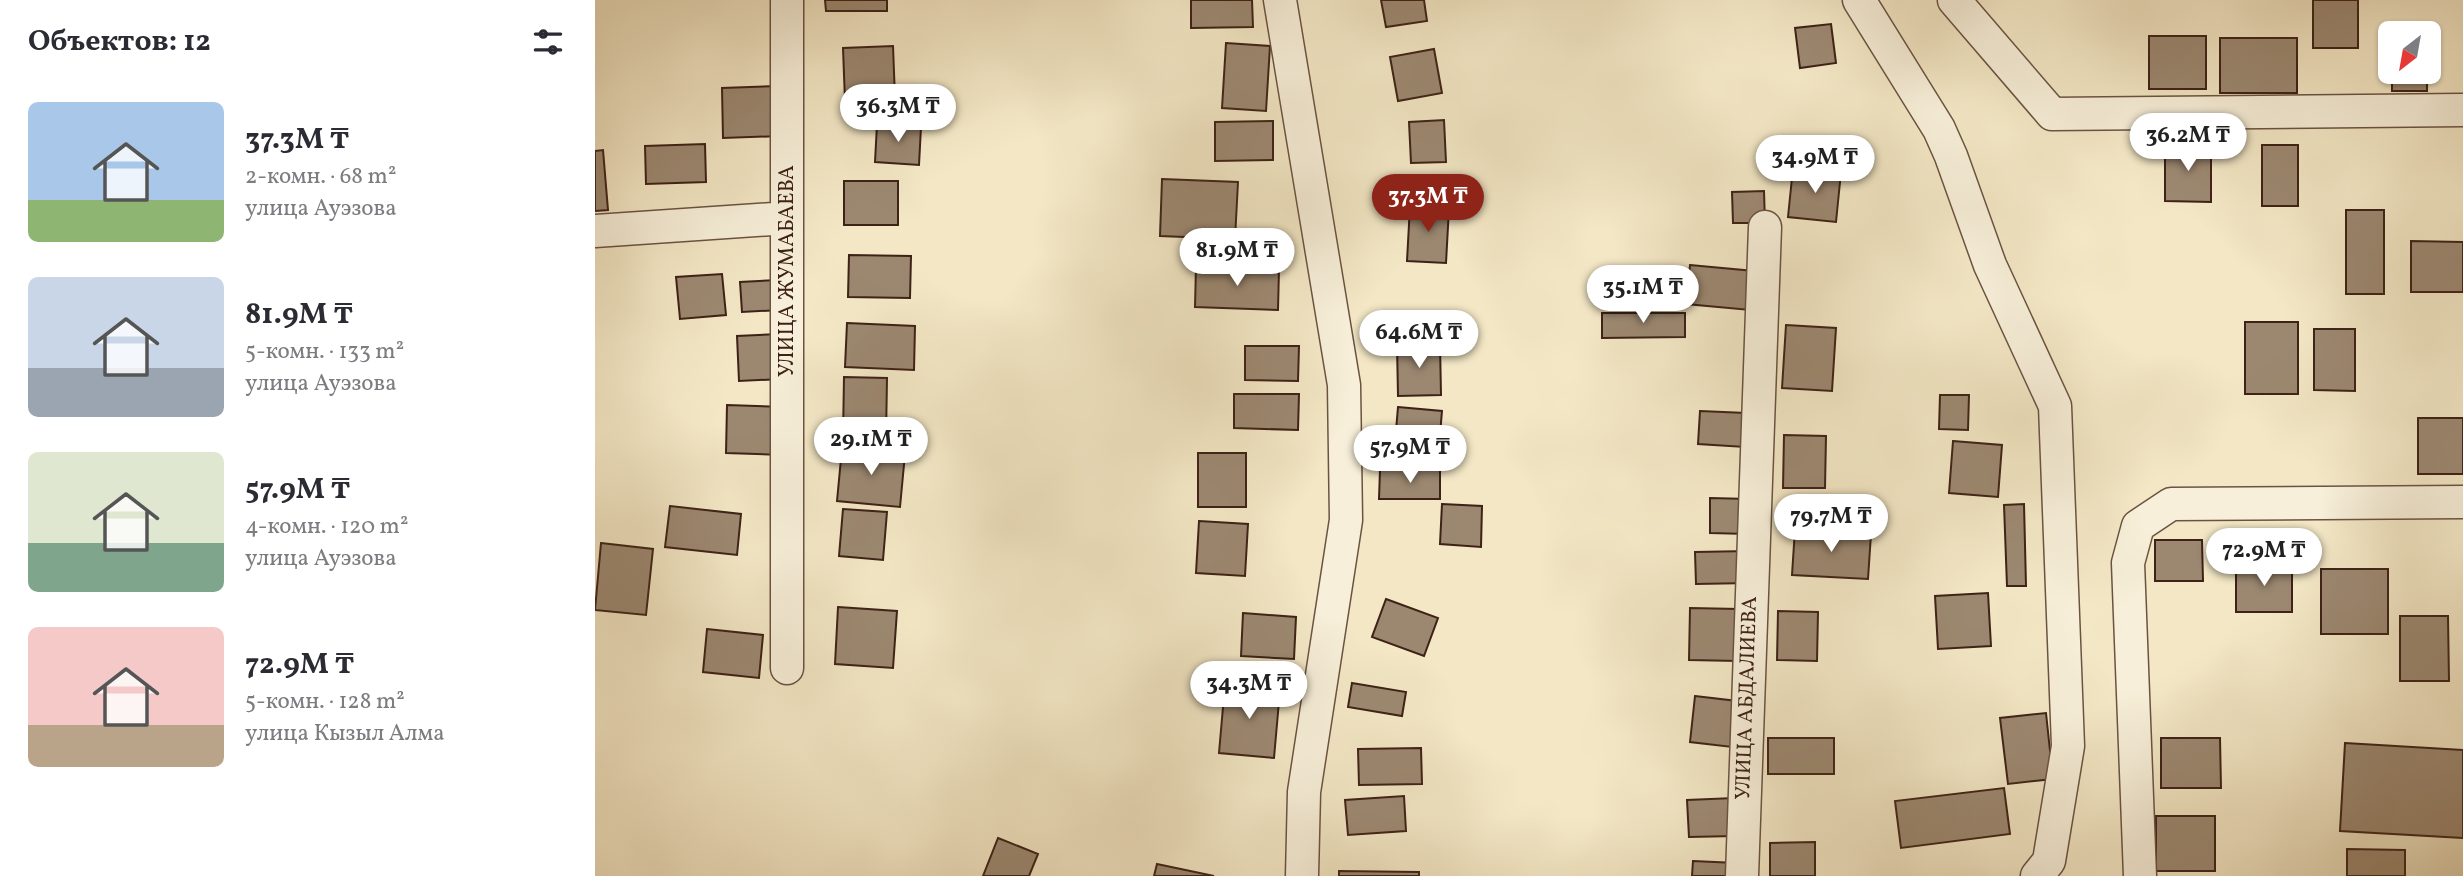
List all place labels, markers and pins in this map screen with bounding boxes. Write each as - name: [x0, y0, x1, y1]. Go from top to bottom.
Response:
- pin: 36.3M ₸: [833, 85, 963, 144]
- pin: 36.2M ₸: [2123, 114, 2253, 173]
- pin: 34.9M ₸: [1750, 136, 1880, 195]
- pin: 37.3M ₸: [1363, 174, 1493, 234]
- pin: 81.9M ₸: [1172, 229, 1302, 288]
- pin: 35.1M ₸: [1578, 266, 1708, 325]
- pin: 64.6M ₸: [1354, 310, 1484, 370]
- pin: 29.1M ₸: [806, 418, 936, 477]
- pin: 57.9M ₸: [1345, 426, 1475, 485]
- pin: 79.7M ₸: [1766, 494, 1896, 554]
- pin: 72.9M ₸: [2199, 528, 2329, 588]
- pin: 34.3M ₸: [1184, 662, 1314, 721]

